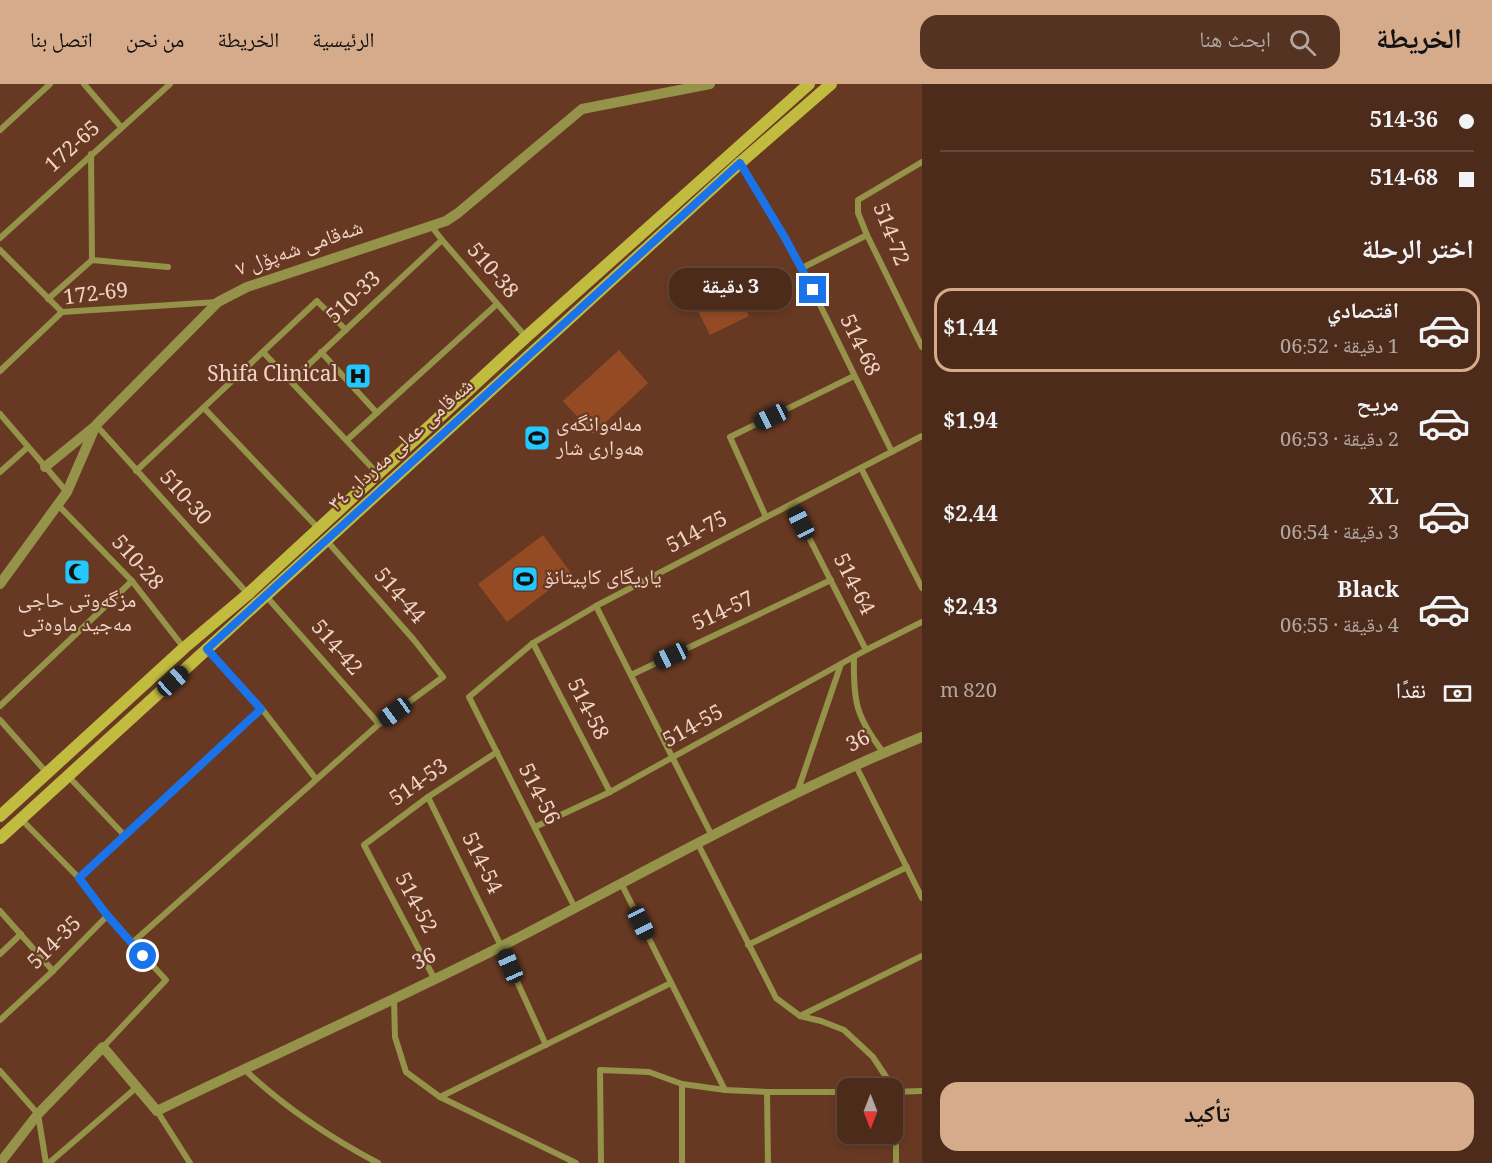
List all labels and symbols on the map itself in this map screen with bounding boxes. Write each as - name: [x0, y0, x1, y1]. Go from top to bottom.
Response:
- street label: 172-65: [38, 113, 110, 183]
- street label: 514-72: [861, 198, 917, 272]
- street label: شەقامی شەپۆل ٧: [231, 212, 369, 288]
- street label: 510-38: [456, 236, 526, 308]
- street label: 510-33: [319, 264, 391, 334]
- callout: 3 دقيقة: [669, 269, 792, 311]
- street label: 172-69: [62, 275, 130, 317]
- route end: [799, 276, 826, 303]
- street label: 514-68: [828, 309, 888, 383]
- place label: Shifa Clinical: [207, 359, 338, 394]
- hospital icon: Shifa Clinical: [343, 361, 373, 391]
- street label: شەقامی عەلی مەردان ٣٤: [321, 371, 483, 521]
- car: [751, 401, 791, 433]
- place label: مەلەوانگەی هەواری شار: [555, 409, 644, 468]
- sports icon: مەلەوانگەی هەواری شار: [522, 423, 552, 453]
- street label: 510-30: [149, 463, 219, 535]
- street label: 514-75: [661, 503, 735, 565]
- car: [785, 503, 817, 543]
- street label: 510-28: [101, 528, 171, 600]
- street label: 514-64: [822, 548, 883, 622]
- mosque icon: مزگەوتی حاجی مەجید ماوەتی: [62, 557, 92, 587]
- street label: 514-44: [363, 561, 433, 633]
- place label: یاریگای کاپیتانۆ: [544, 562, 662, 597]
- sports icon: یاریگای کاپیتانۆ: [510, 564, 540, 594]
- street label: 514-57: [687, 583, 761, 643]
- place label: مزگەوتی حاجی مەجید ماوەتی: [18, 585, 136, 644]
- street label: 514-42: [300, 613, 370, 685]
- car: [651, 640, 691, 672]
- car: [154, 662, 192, 700]
- street label: 514-58: [556, 673, 616, 747]
- car: [375, 694, 415, 730]
- street label: 514-55: [657, 697, 731, 759]
- street label: 36: [841, 722, 877, 764]
- street label: 514-53: [383, 751, 457, 817]
- street label: 514-56: [507, 758, 567, 832]
- street label: 514-54: [450, 827, 510, 901]
- street label: 514-52: [383, 867, 445, 941]
- car: [625, 903, 657, 943]
- street label: 514-35: [21, 909, 91, 979]
- street label: 36: [407, 940, 443, 982]
- route start: [129, 942, 156, 969]
- car: [494, 946, 526, 986]
- north arrow: [837, 1078, 903, 1144]

